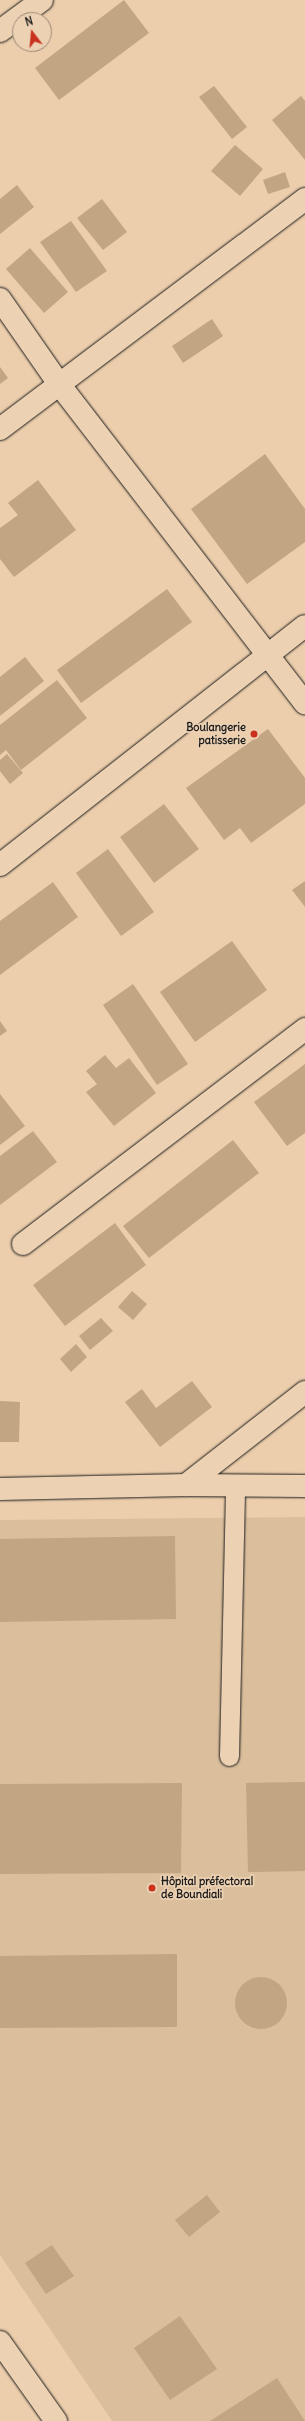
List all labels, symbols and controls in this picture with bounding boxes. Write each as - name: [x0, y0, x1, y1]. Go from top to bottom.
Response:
- north arrow: [12, 12, 52, 52]
- text: N: [23, 14, 35, 29]
- place label: Boulangerie patisserie: [186, 721, 246, 747]
- marker: Boulangerie patisserie: [249, 729, 259, 739]
- place label: Hôpital préfectoral de Boundiali: [161, 1875, 253, 1901]
- marker: Hôpital préfectoral de Boundiali: [146, 1882, 158, 1894]

